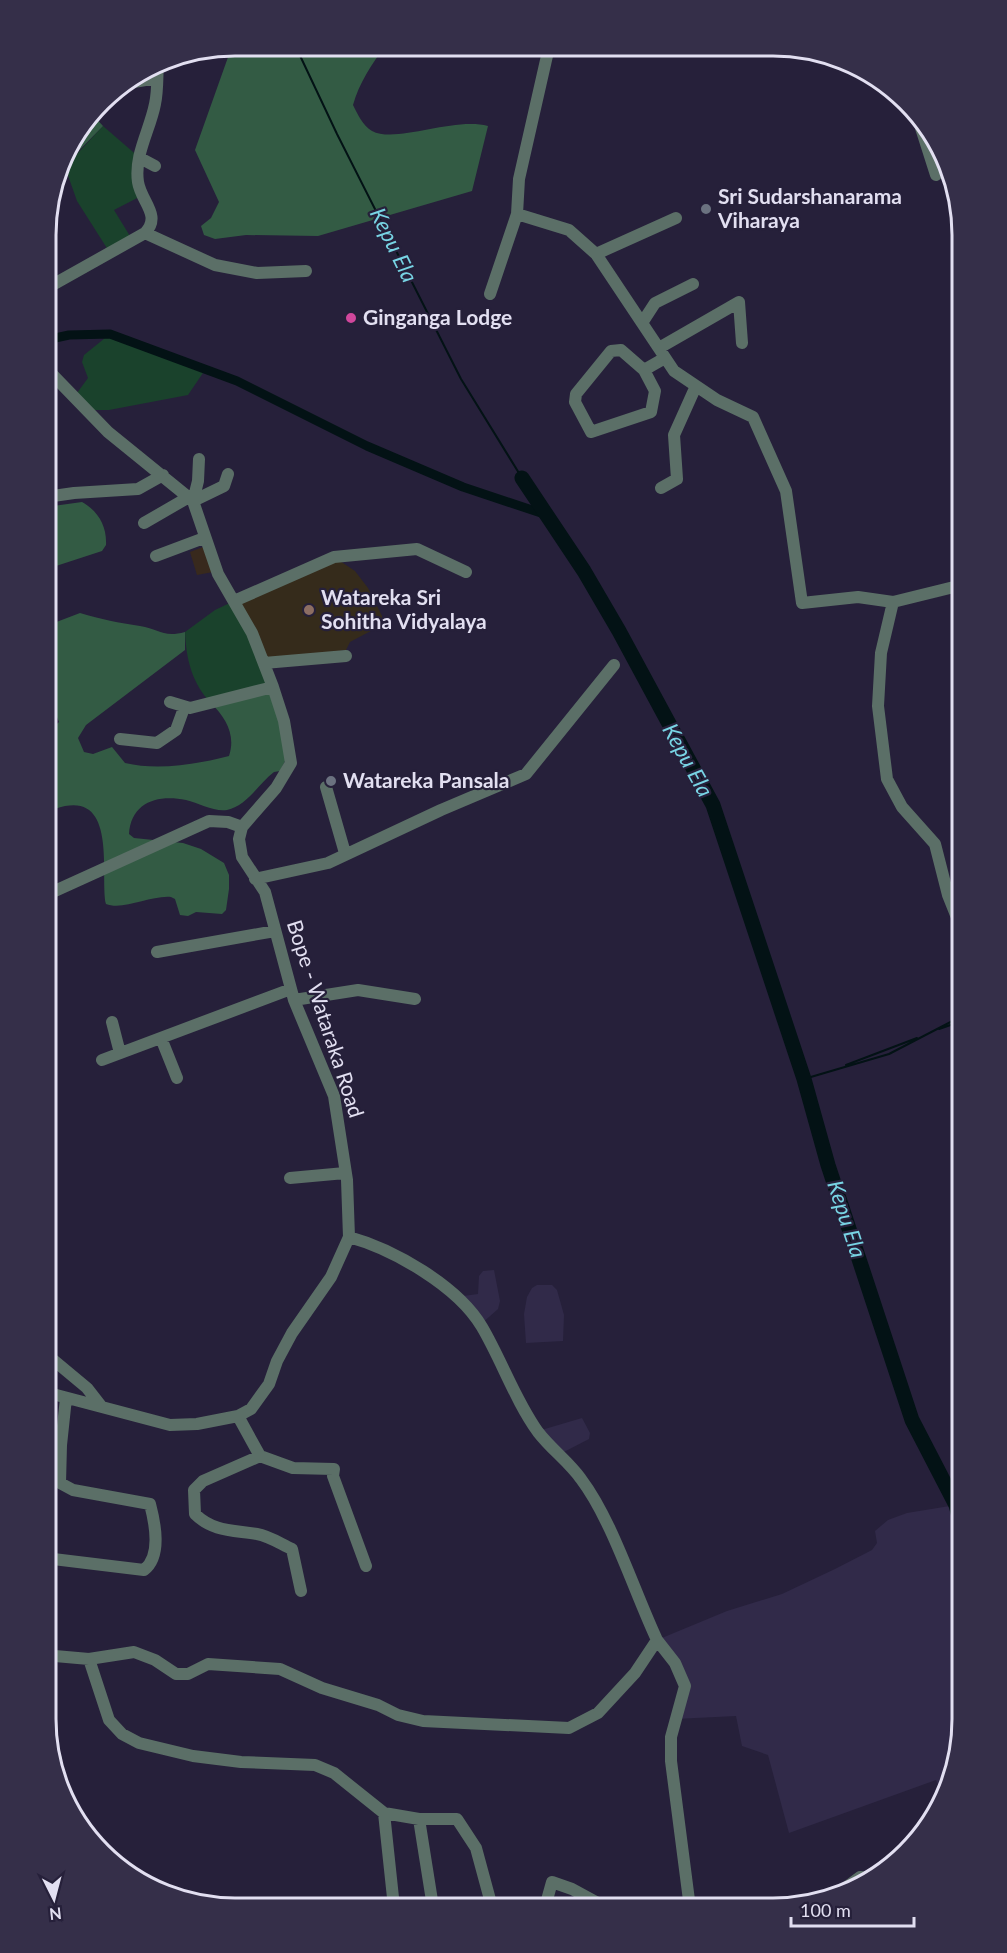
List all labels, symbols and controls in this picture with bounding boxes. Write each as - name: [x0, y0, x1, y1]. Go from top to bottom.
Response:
- place label: Sri Sudarshanarama Viharaya: [717, 183, 902, 232]
- marker: Sri Sudarshanarama Viharaya: [699, 202, 713, 216]
- water label: Kepu Ela: [365, 203, 424, 286]
- place label: Ginganga Lodge: [363, 304, 512, 329]
- marker: Ginganga Lodge: [344, 311, 358, 325]
- place label: Watareka Sri Sohitha Vidyalaya: [321, 584, 487, 633]
- marker: Watareka Sri Sohitha Vidyalaya: [302, 603, 316, 617]
- water label: Kepu Ela: [657, 718, 720, 801]
- place label: Watareka Pansala: [343, 767, 509, 792]
- marker: Watareka Pansala: [324, 774, 338, 788]
- street label: Bope - Wataraka Road: [283, 917, 370, 1120]
- water label: Kepu Ela: [822, 1177, 873, 1261]
- north arrow: [24, 1869, 84, 1929]
- scale bar: [791, 1890, 914, 1928]
- text: 100 m: [800, 1899, 851, 1921]
- text: N: [48, 1904, 63, 1925]

